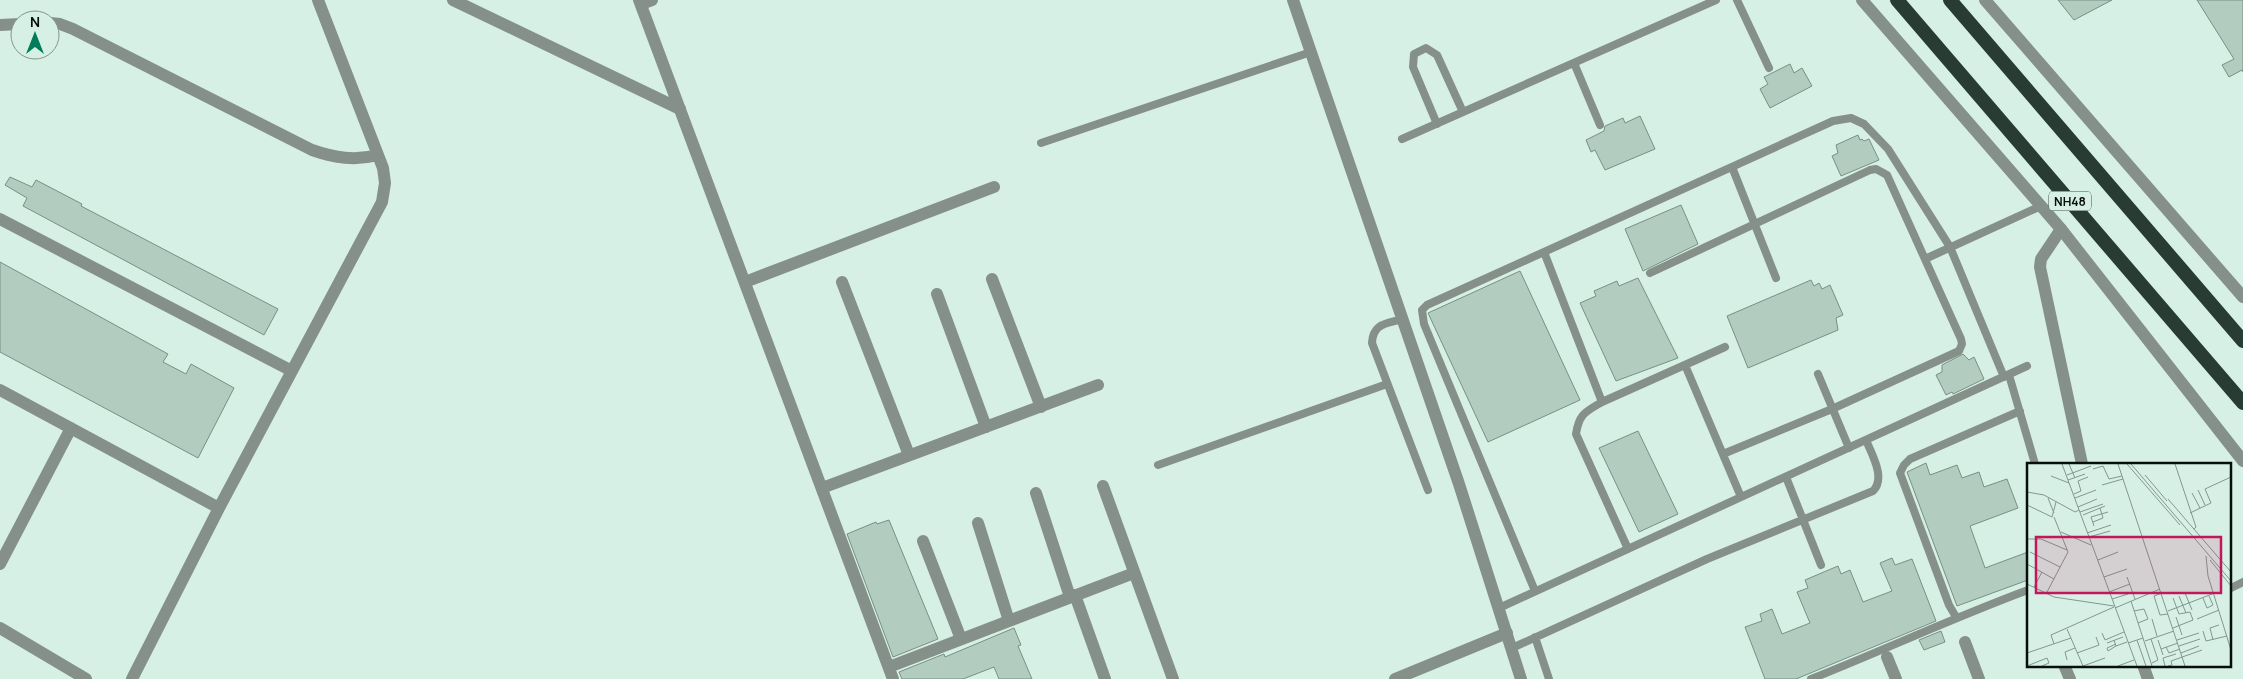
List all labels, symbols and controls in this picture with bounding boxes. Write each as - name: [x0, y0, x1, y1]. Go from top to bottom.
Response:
- north arrow: [10, 10, 60, 60]
- text: N: [30, 12, 40, 31]
- road number: NH48: [2049, 192, 2091, 210]
- inset map: [2027, 463, 2230, 666]

